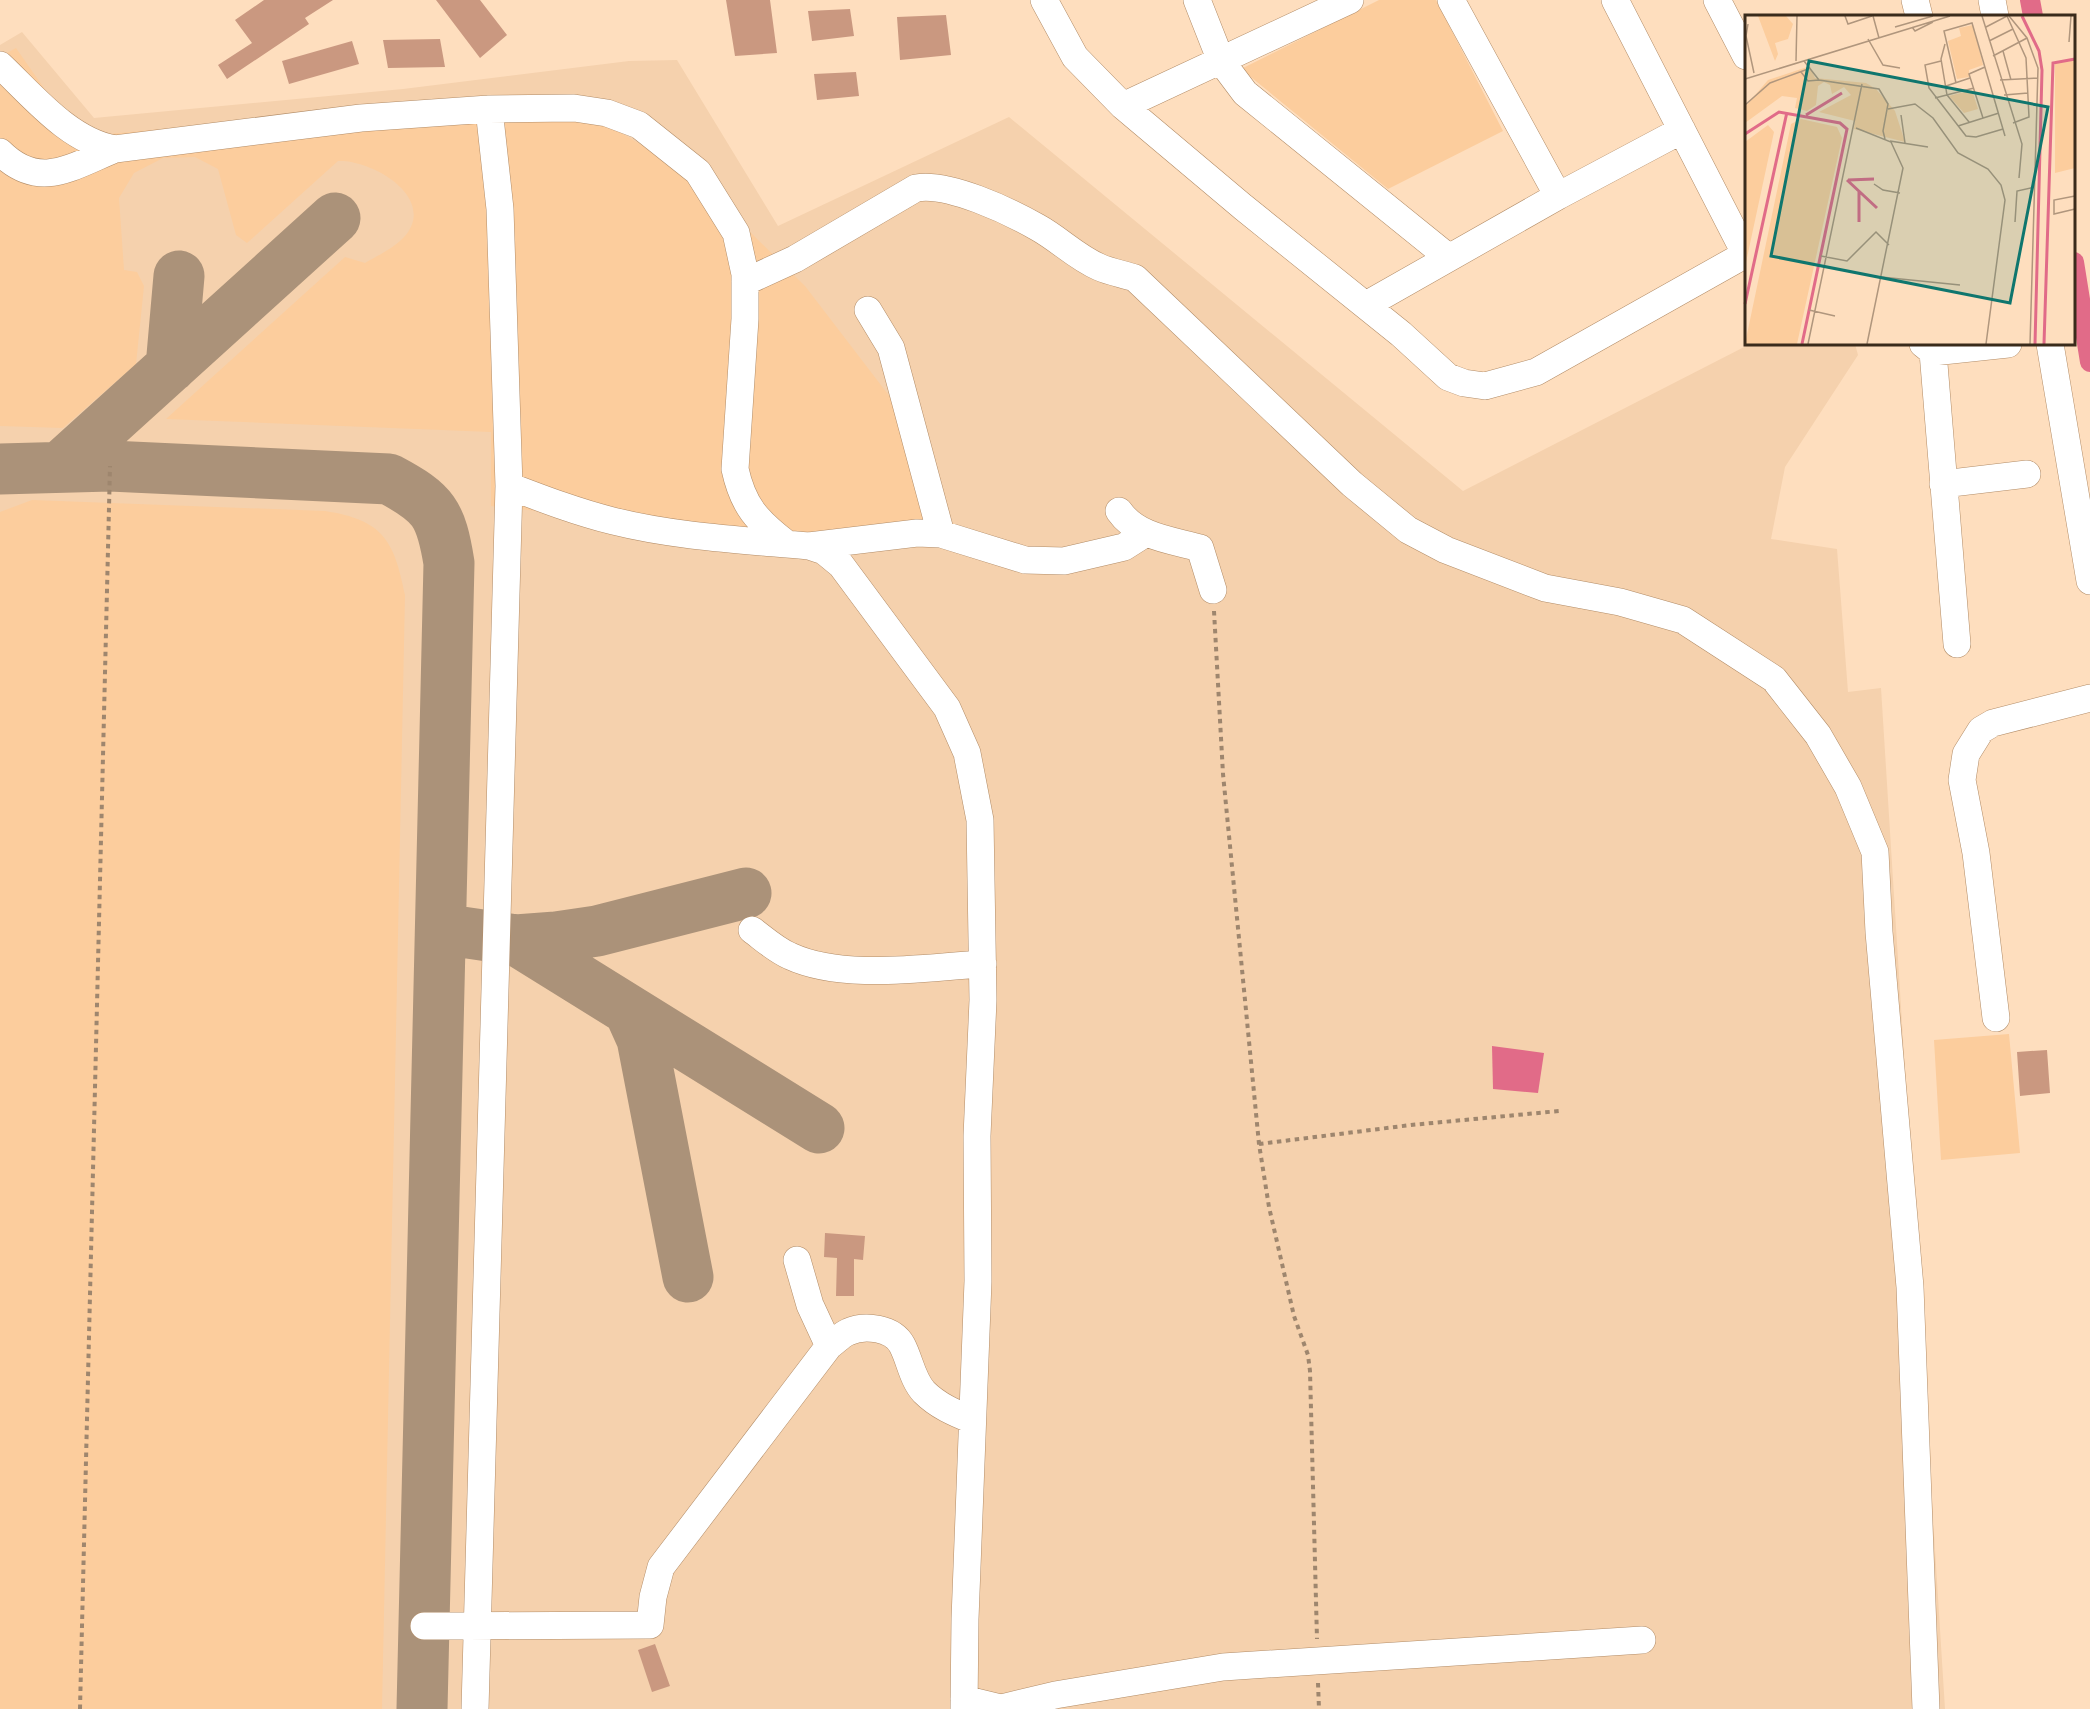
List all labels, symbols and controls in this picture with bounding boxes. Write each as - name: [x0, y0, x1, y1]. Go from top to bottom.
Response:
- inset map: [1745, 15, 2075, 345]

